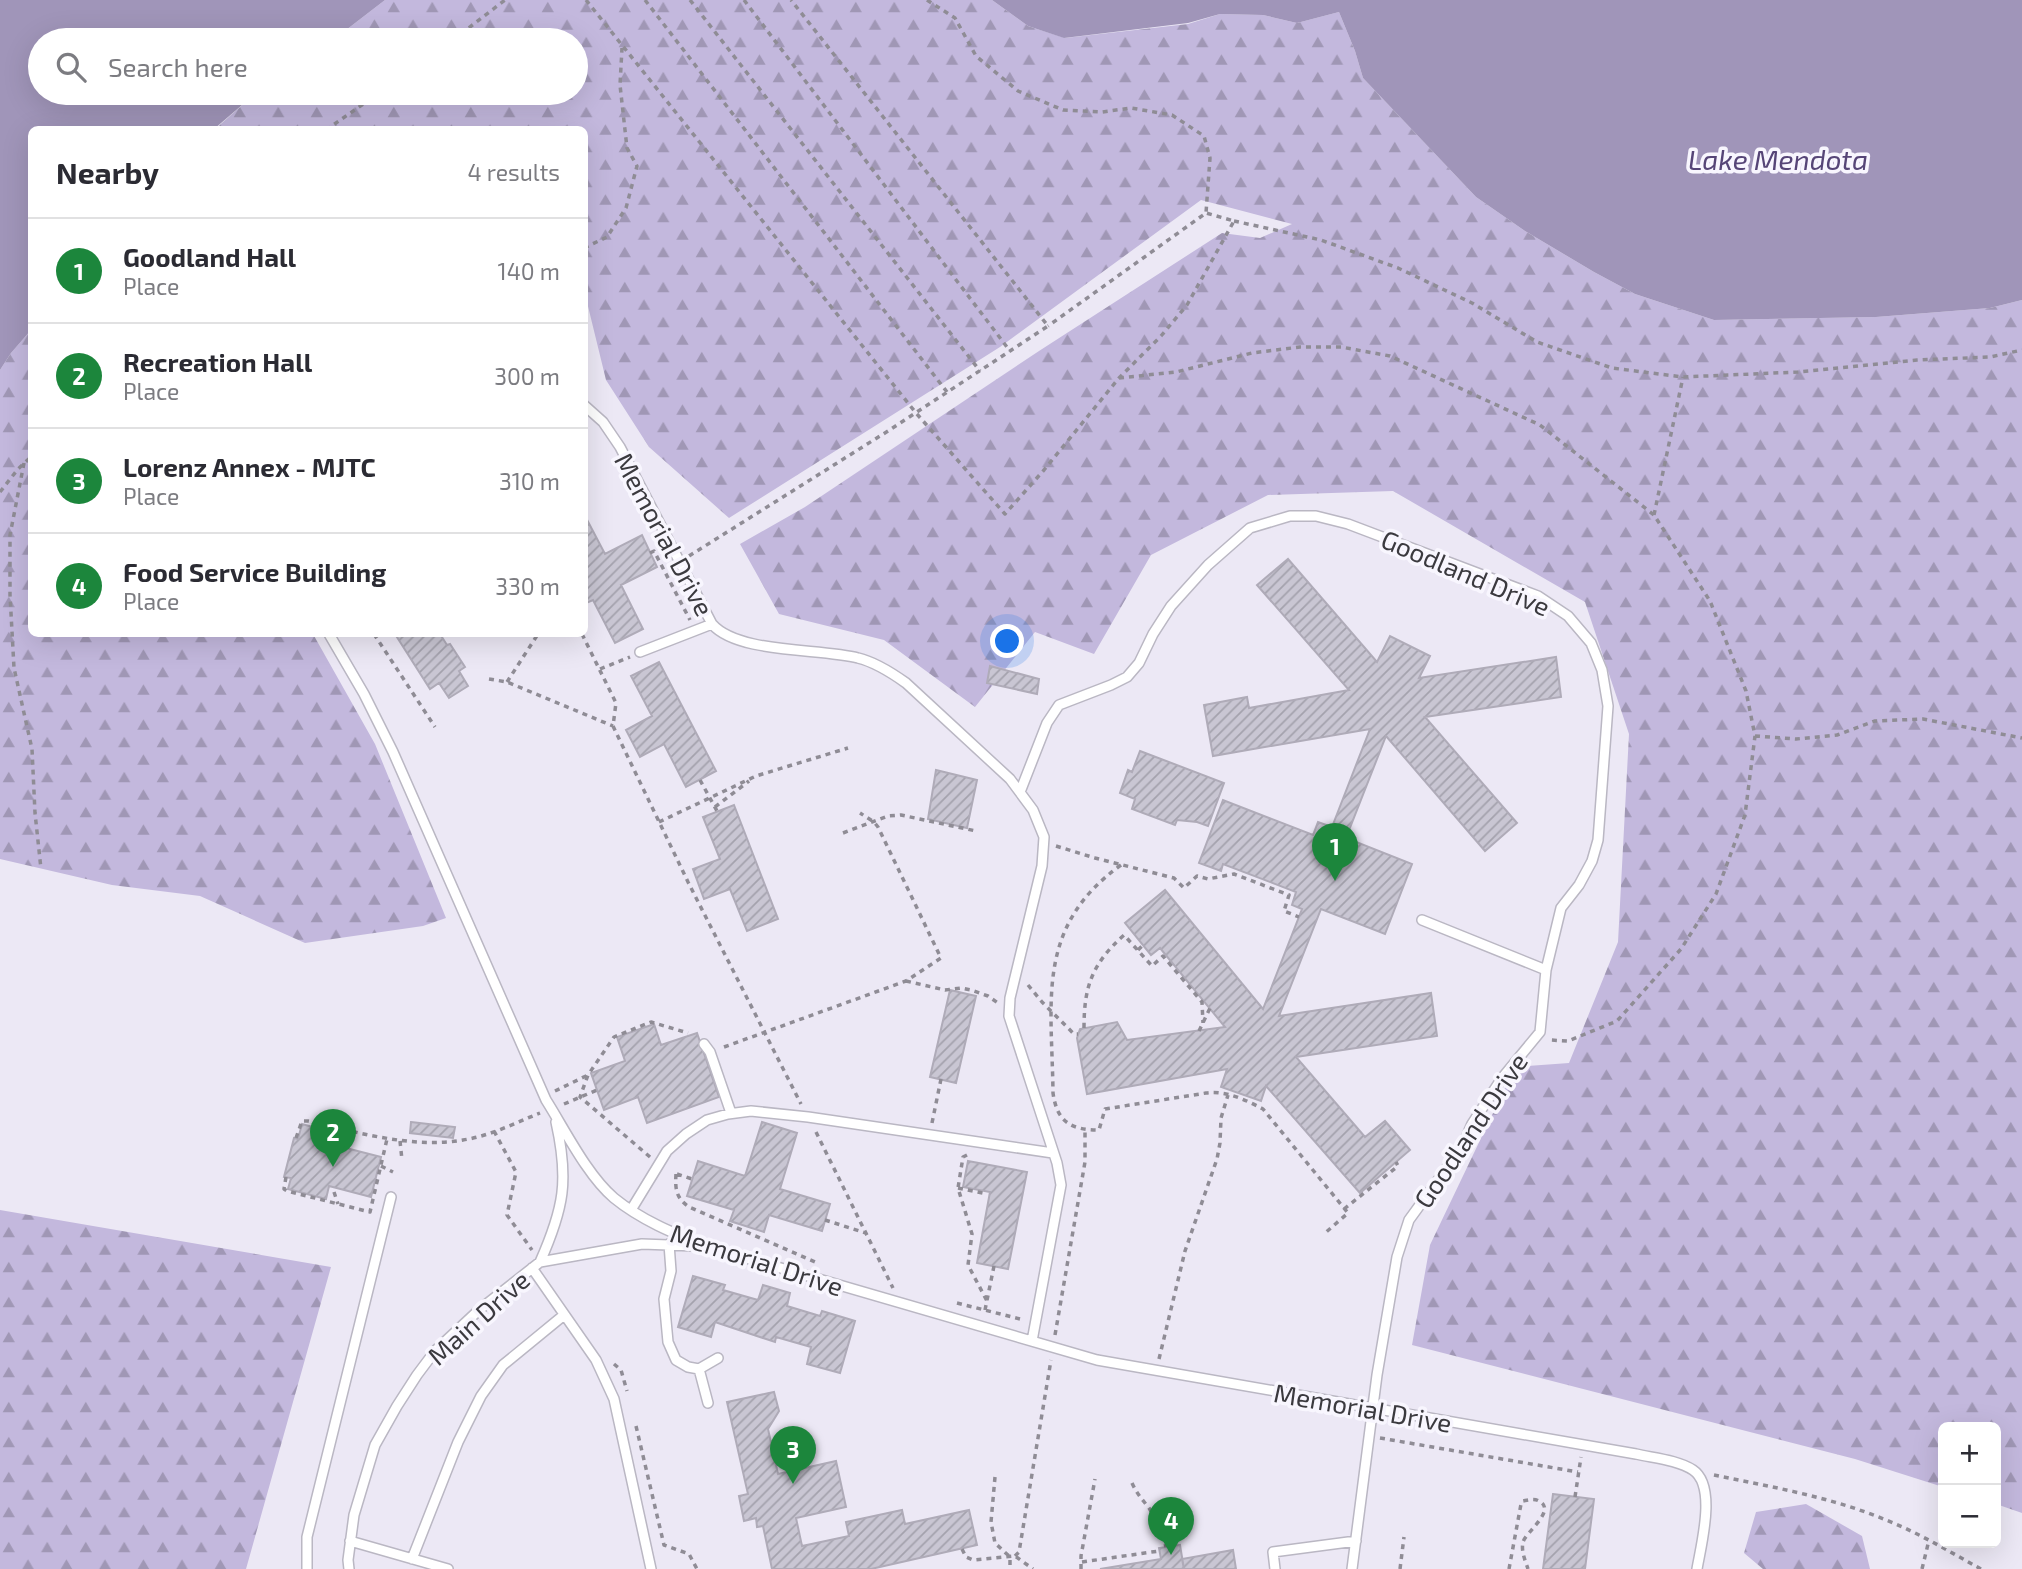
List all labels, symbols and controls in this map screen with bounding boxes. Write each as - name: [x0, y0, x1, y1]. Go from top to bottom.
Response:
- search box: [28, 28, 588, 105]
- icon: search: [52, 48, 90, 86]
- text: Search here: [108, 51, 248, 82]
- water label: Lake Mendota: [1688, 142, 1868, 176]
- text: Nearby: [56, 154, 159, 190]
- text: 4 results: [468, 158, 560, 186]
- text: Goodland Hall: [123, 241, 296, 272]
- text: 1: [74, 257, 84, 285]
- text: 140 m: [498, 257, 560, 285]
- text: Place: [123, 272, 179, 300]
- text: Recreation Hall: [123, 346, 312, 377]
- text: 2: [72, 362, 86, 390]
- text: 300 m: [494, 362, 560, 390]
- text: Place: [123, 377, 179, 405]
- street label: Memorial Drive: [609, 447, 721, 621]
- text: Lorenz Annex - MJTC: [123, 451, 376, 482]
- text: 3: [72, 467, 86, 495]
- text: 310 m: [499, 467, 560, 495]
- text: Place: [123, 482, 179, 510]
- street label: Goodland Drive: [1377, 523, 1555, 621]
- text: Food Service Building: [123, 556, 386, 587]
- text: 4: [72, 572, 86, 600]
- text: 330 m: [495, 572, 560, 600]
- text: Place: [123, 587, 179, 615]
- your location: [990, 624, 1024, 658]
- pin: 1: [1312, 823, 1358, 881]
- street label: Goodland Drive: [1407, 1047, 1533, 1213]
- pin: 2: [310, 1109, 356, 1167]
- street label: Memorial Drive: [667, 1216, 847, 1302]
- street label: Main Drive: [421, 1263, 535, 1371]
- street label: Memorial Drive: [1272, 1376, 1454, 1438]
- map controls: [1938, 1422, 2001, 1548]
- button: +: [1938, 1422, 2001, 1485]
- pin: 3: [770, 1426, 816, 1484]
- button: −: [1938, 1485, 2001, 1548]
- pin: 4: [1148, 1497, 1194, 1555]

